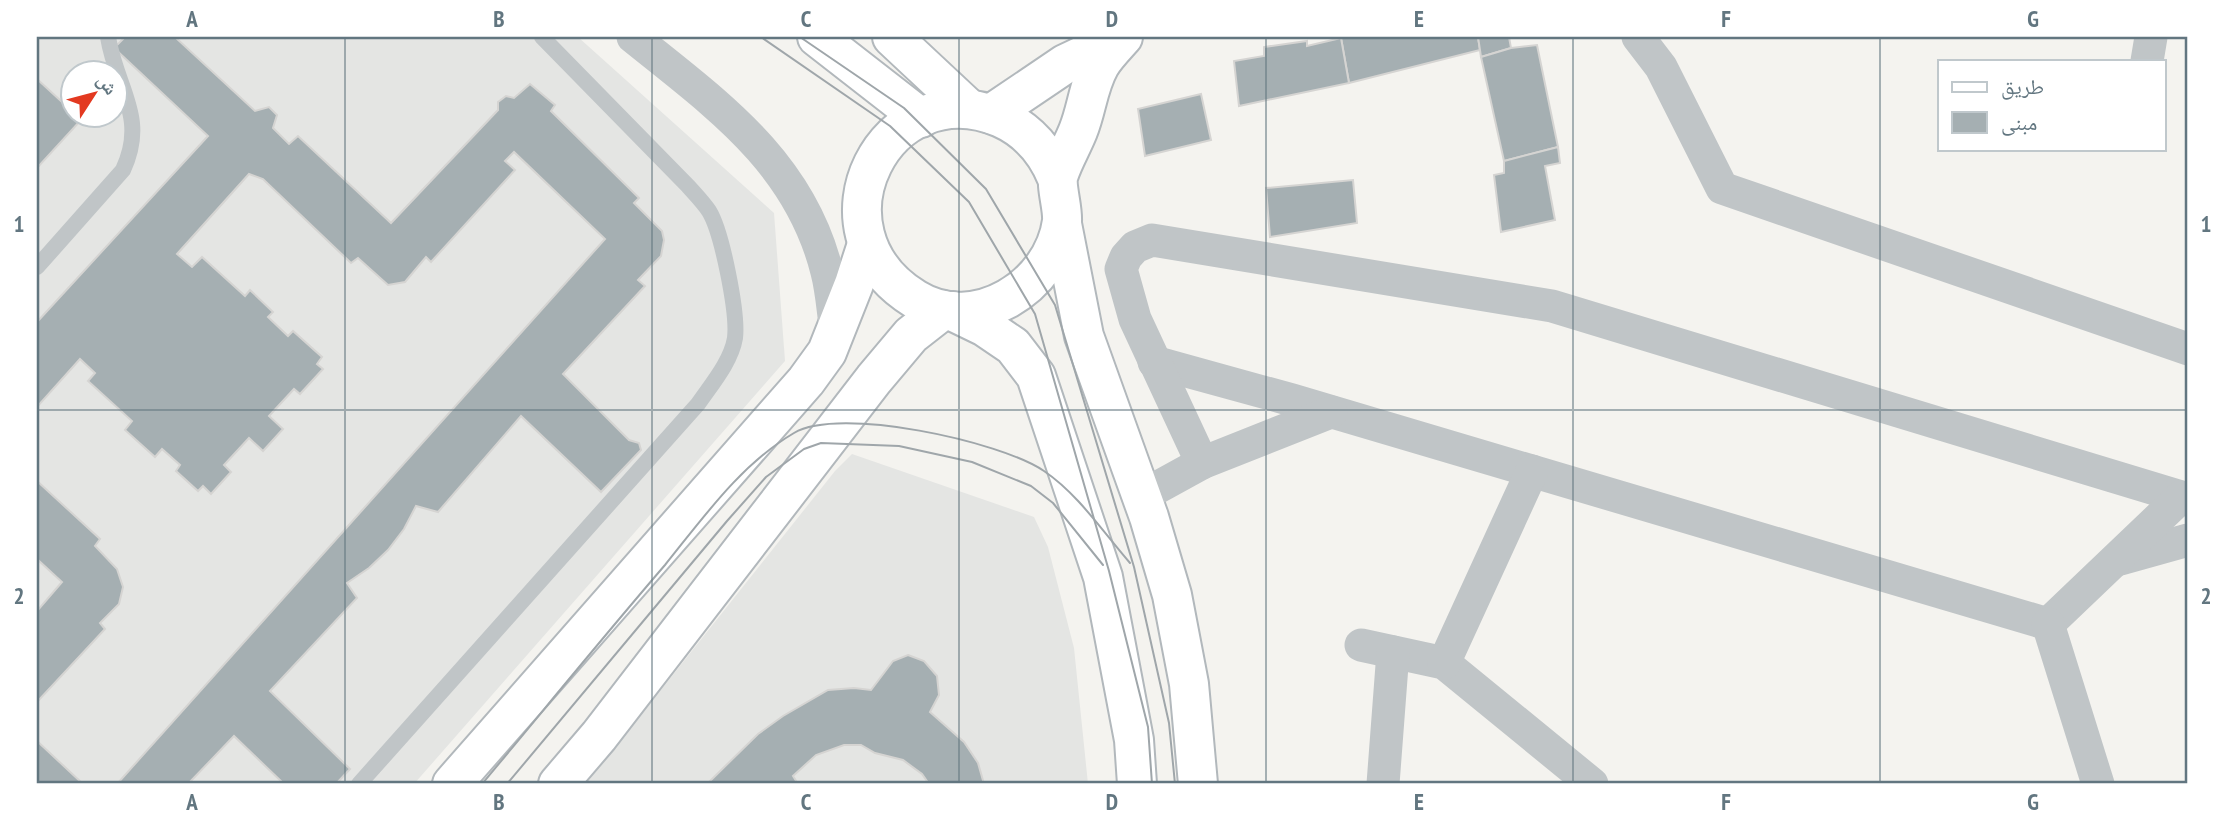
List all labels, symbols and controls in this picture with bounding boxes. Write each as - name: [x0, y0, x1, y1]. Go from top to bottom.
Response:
- text: A: [185, 4, 198, 33]
- text: B: [493, 4, 505, 33]
- text: C: [801, 4, 812, 33]
- text: D: [1106, 4, 1118, 33]
- text: E: [1414, 4, 1424, 33]
- text: F: [1721, 4, 1731, 33]
- text: G: [2027, 4, 2039, 33]
- north arrow: [60, 60, 130, 130]
- legend: [1938, 60, 2166, 150]
- text: ش: [92, 69, 123, 99]
- text: طريق: [2001, 73, 2044, 100]
- text: مبنى: [2001, 109, 2037, 136]
- text: 1: [14, 209, 25, 238]
- text: 1: [2201, 209, 2212, 238]
- text: 2: [14, 581, 25, 610]
- text: 2: [2201, 581, 2212, 610]
- text: A: [185, 787, 198, 816]
- text: B: [493, 787, 505, 816]
- text: C: [801, 787, 812, 816]
- text: D: [1106, 787, 1118, 816]
- text: E: [1414, 787, 1424, 816]
- text: F: [1721, 787, 1731, 816]
- text: G: [2027, 787, 2039, 816]

